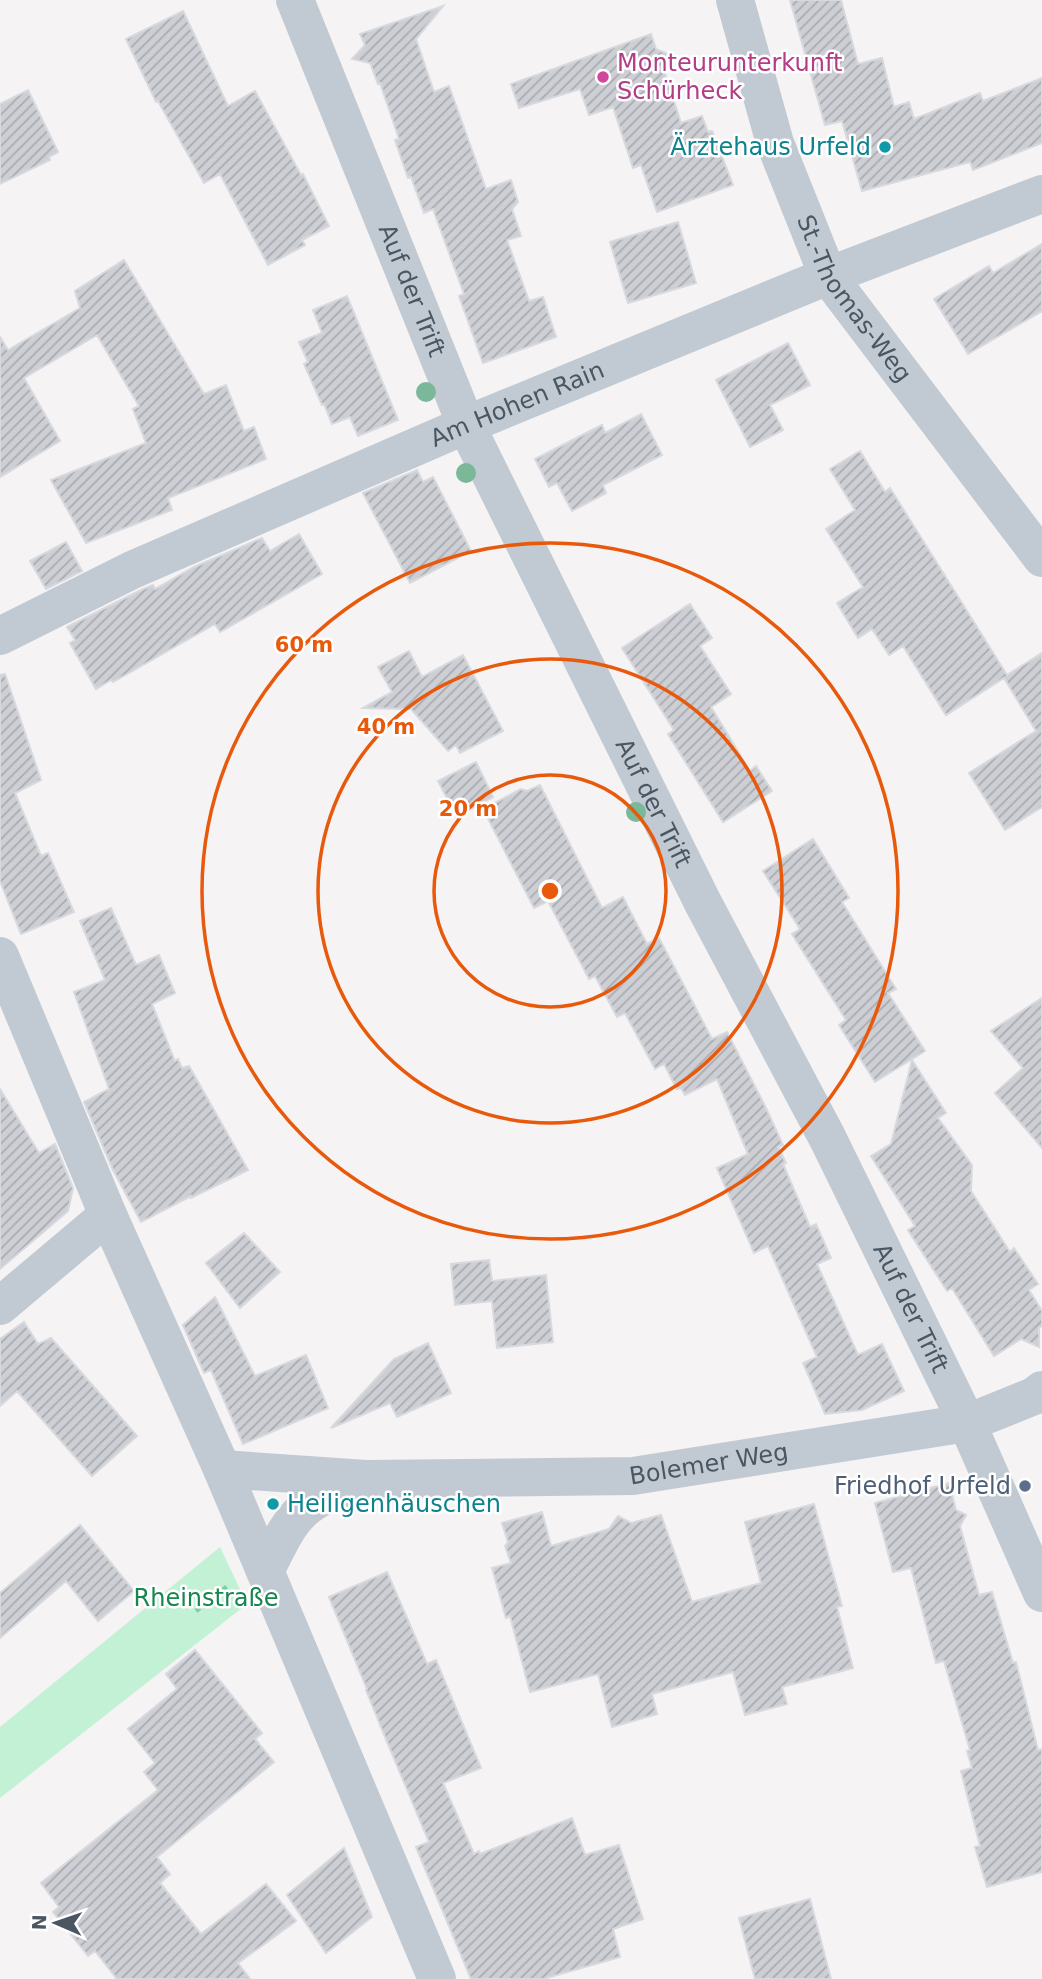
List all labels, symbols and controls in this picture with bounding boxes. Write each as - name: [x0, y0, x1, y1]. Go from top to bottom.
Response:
- place label: Monteurunterkunft Schürheck: [617, 49, 842, 105]
- marker: Monteurunterkunft Schürheck: [595, 69, 611, 85]
- place label: Ärztehaus Urfeld: [670, 132, 871, 161]
- marker: Ärztehaus Urfeld: [877, 139, 893, 155]
- street label: St.-Thomas-Weg: [791, 211, 917, 387]
- street label: Auf der Trift: [373, 220, 451, 361]
- street label: Am Hohen Rain: [426, 356, 608, 453]
- text: 60 m: [275, 633, 333, 657]
- text: 40 m: [357, 715, 415, 739]
- street label: Auf der Trift: [610, 734, 697, 872]
- text: 20 m: [439, 797, 497, 821]
- centre of rings: [538, 879, 562, 903]
- street label: Auf der Trift: [867, 1239, 954, 1377]
- street label: Bolemer Weg: [627, 1438, 790, 1490]
- place label: Friedhof Urfeld: [834, 1472, 1011, 1500]
- marker: Friedhof Urfeld: [1017, 1478, 1033, 1494]
- place label: Heiligenhäuschen: [287, 1490, 501, 1518]
- marker: Heiligenhäuschen: [265, 1496, 281, 1512]
- park label: Rheinstraße: [134, 1584, 278, 1612]
- north arrow: [21, 1888, 91, 1958]
- text: N: [28, 1914, 50, 1931]

